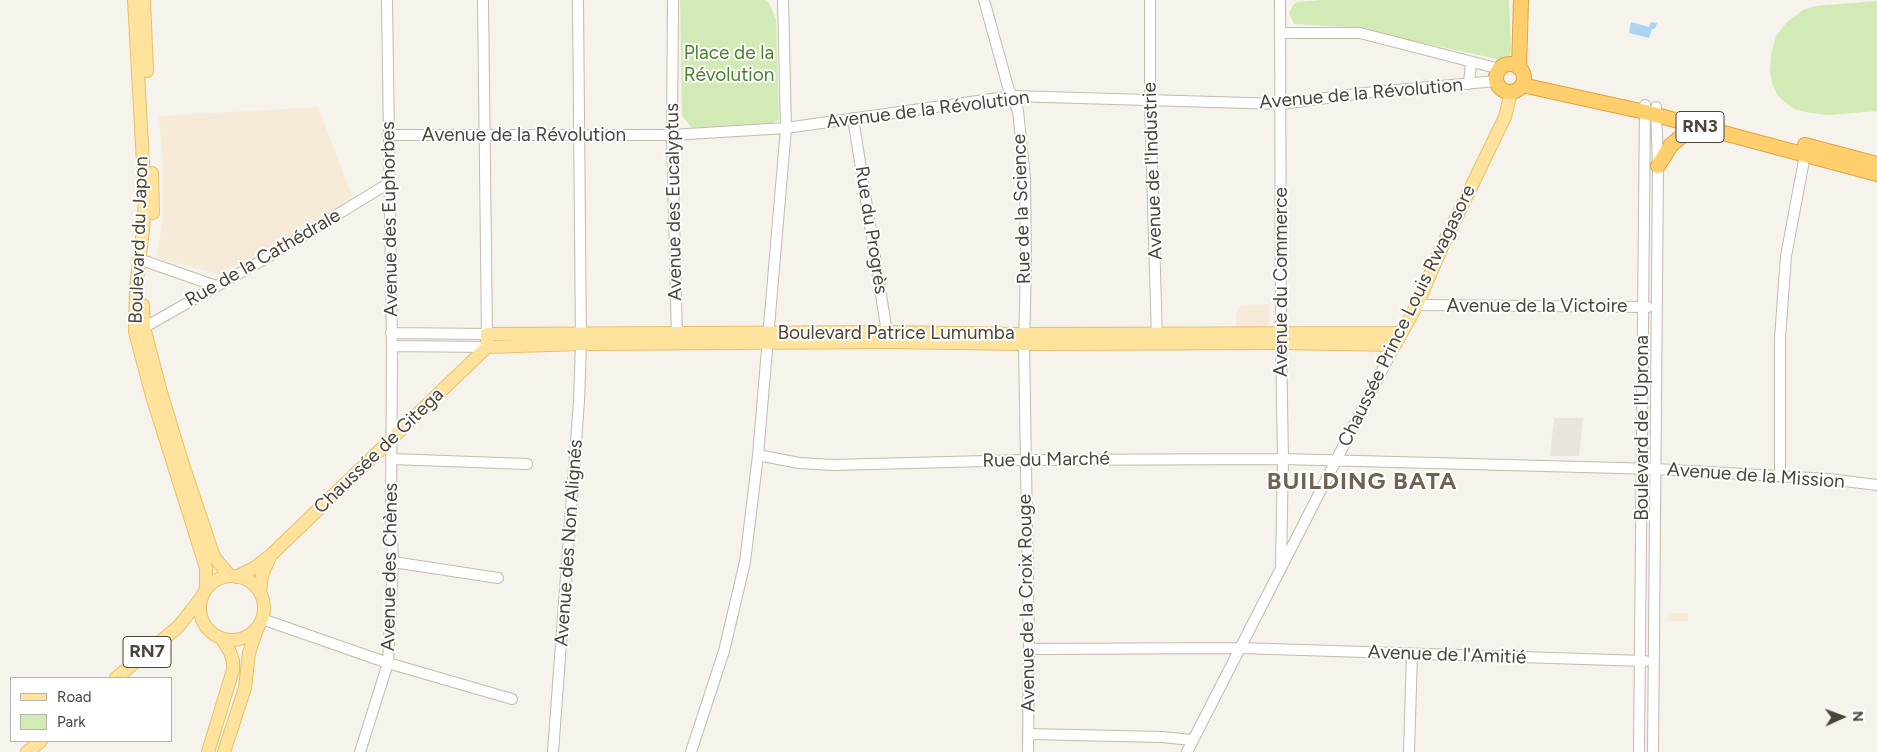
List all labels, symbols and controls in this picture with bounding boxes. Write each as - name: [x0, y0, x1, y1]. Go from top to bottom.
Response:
- park label: Place de la Révolution: [684, 42, 774, 86]
- street label: Avenue de la Révolution: [1258, 74, 1464, 114]
- street label: Avenue de l'Industrie: [1139, 82, 1167, 260]
- street label: Avenue de la Révolution: [825, 86, 1031, 134]
- street label: Avenue des Eucalyptus: [661, 103, 687, 301]
- road number: RN3: [1676, 111, 1724, 142]
- street label: Avenue des Euphorbes: [377, 121, 403, 317]
- street label: Avenue de la Révolution: [422, 124, 626, 146]
- street label: Rue de la Science: [1008, 133, 1036, 285]
- street label: Boulevard du Japon: [125, 156, 153, 324]
- street label: Rue du Progrès: [850, 164, 892, 296]
- street label: Chaussée Prince Louis Rwagasore: [1333, 181, 1481, 451]
- street label: Avenue du Commerce: [1270, 187, 1292, 377]
- street label: Rue de la Cathédrale: [181, 204, 345, 312]
- street label: Avenue de la Victoire: [1447, 295, 1627, 317]
- street label: Boulevard Patrice Lumumba: [777, 322, 1015, 344]
- street label: Boulevard de l'Uprona: [1631, 335, 1653, 521]
- street label: Chaussée de Gitega: [310, 383, 448, 519]
- street label: Avenue des Non Alignés: [550, 439, 588, 647]
- street label: Rue du Marché: [982, 447, 1110, 473]
- street label: Avenue de la Mission: [1666, 458, 1846, 494]
- district label: BUILDING BATA: [1265, 468, 1459, 496]
- street label: Avenue des Chènes: [377, 483, 403, 651]
- street label: Avenue de la Croix Rouge: [1014, 494, 1040, 712]
- road number: RN7: [123, 636, 171, 668]
- street label: Avenue de l'Amitié: [1367, 641, 1527, 669]
- legend: [10, 677, 172, 742]
- text: Road: [57, 688, 92, 706]
- north arrow: [1817, 692, 1867, 742]
- text: N: [1849, 711, 1866, 722]
- text: Park: [57, 713, 86, 731]

